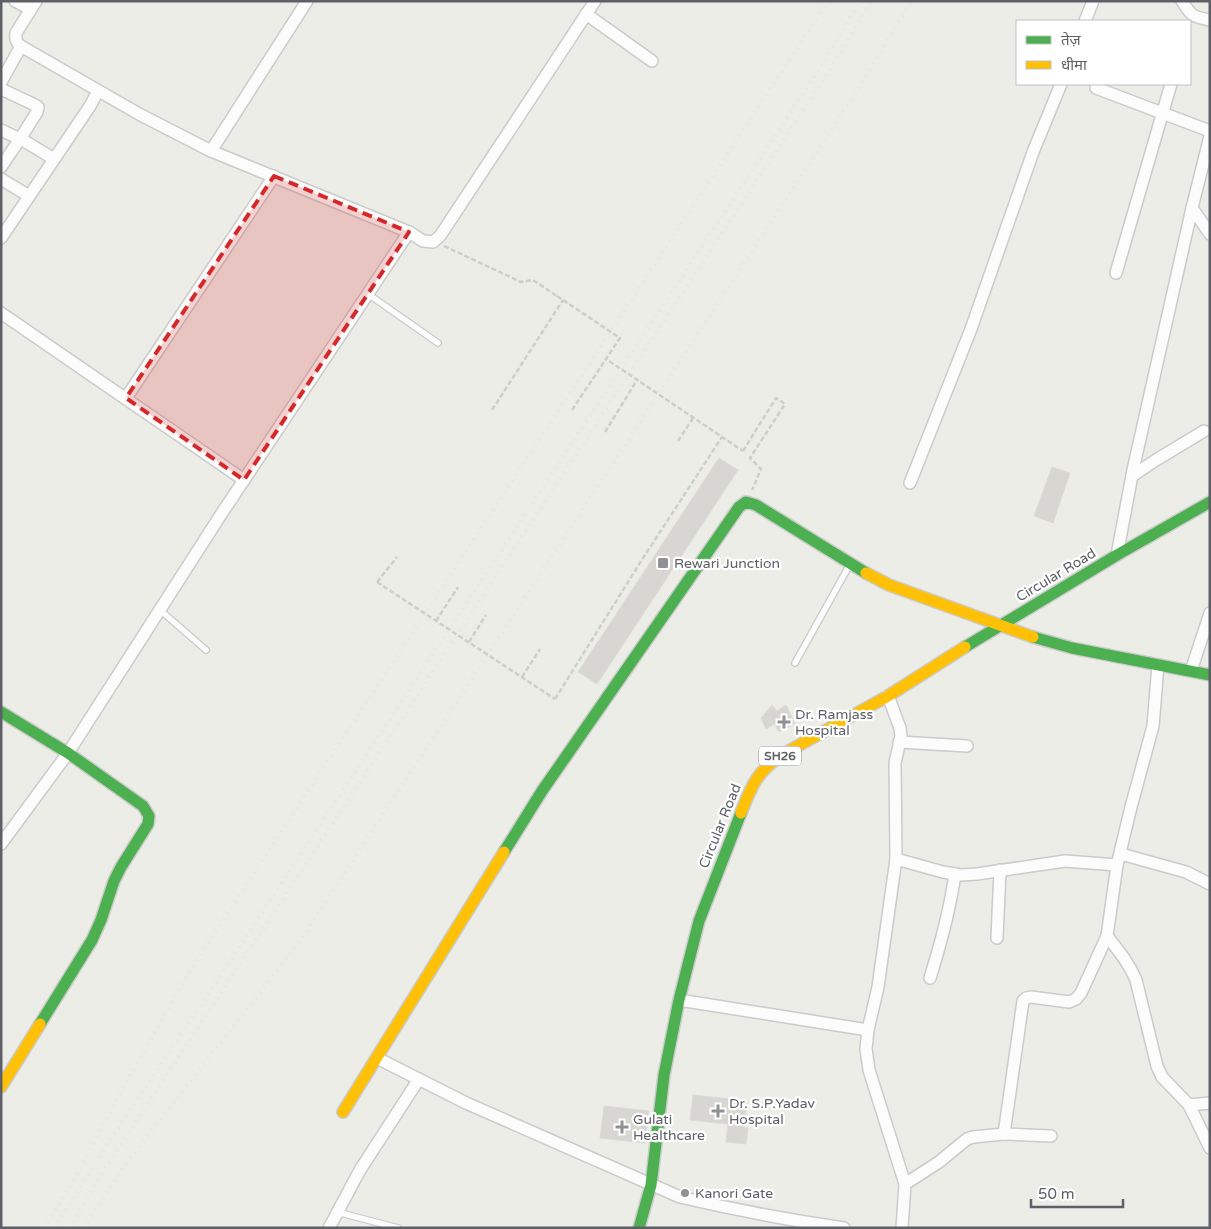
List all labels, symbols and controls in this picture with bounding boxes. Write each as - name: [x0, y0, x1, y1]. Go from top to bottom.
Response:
- legend: [1016, 20, 1191, 85]
- text: तेज़: [1061, 31, 1082, 49]
- text: धीमा: [1061, 56, 1088, 74]
- street label: Circular Road: [1013, 545, 1099, 605]
- place label: Rewari Junction: [674, 555, 780, 572]
- marker: Rewari Junction: [656, 556, 670, 570]
- place label: Dr. Ramjass Hospital: [795, 706, 873, 739]
- marker: Dr. Ramjass Hospital: [777, 715, 791, 729]
- road number: SH26: [759, 746, 801, 766]
- street label: Circular Road: [695, 781, 745, 871]
- place label: Dr. S.P.Yadav Hospital: [729, 1095, 815, 1128]
- marker: Dr. S.P.Yadav Hospital: [711, 1104, 725, 1118]
- place label: Gulati Healthcare: [633, 1111, 705, 1144]
- marker: Gulati Healthcare: [615, 1120, 629, 1134]
- scale bar: [1031, 1176, 1124, 1208]
- place label: Kanori Gate: [695, 1185, 773, 1202]
- text: 50 m: [1038, 1185, 1075, 1203]
- marker: Kanori Gate: [679, 1187, 691, 1199]

